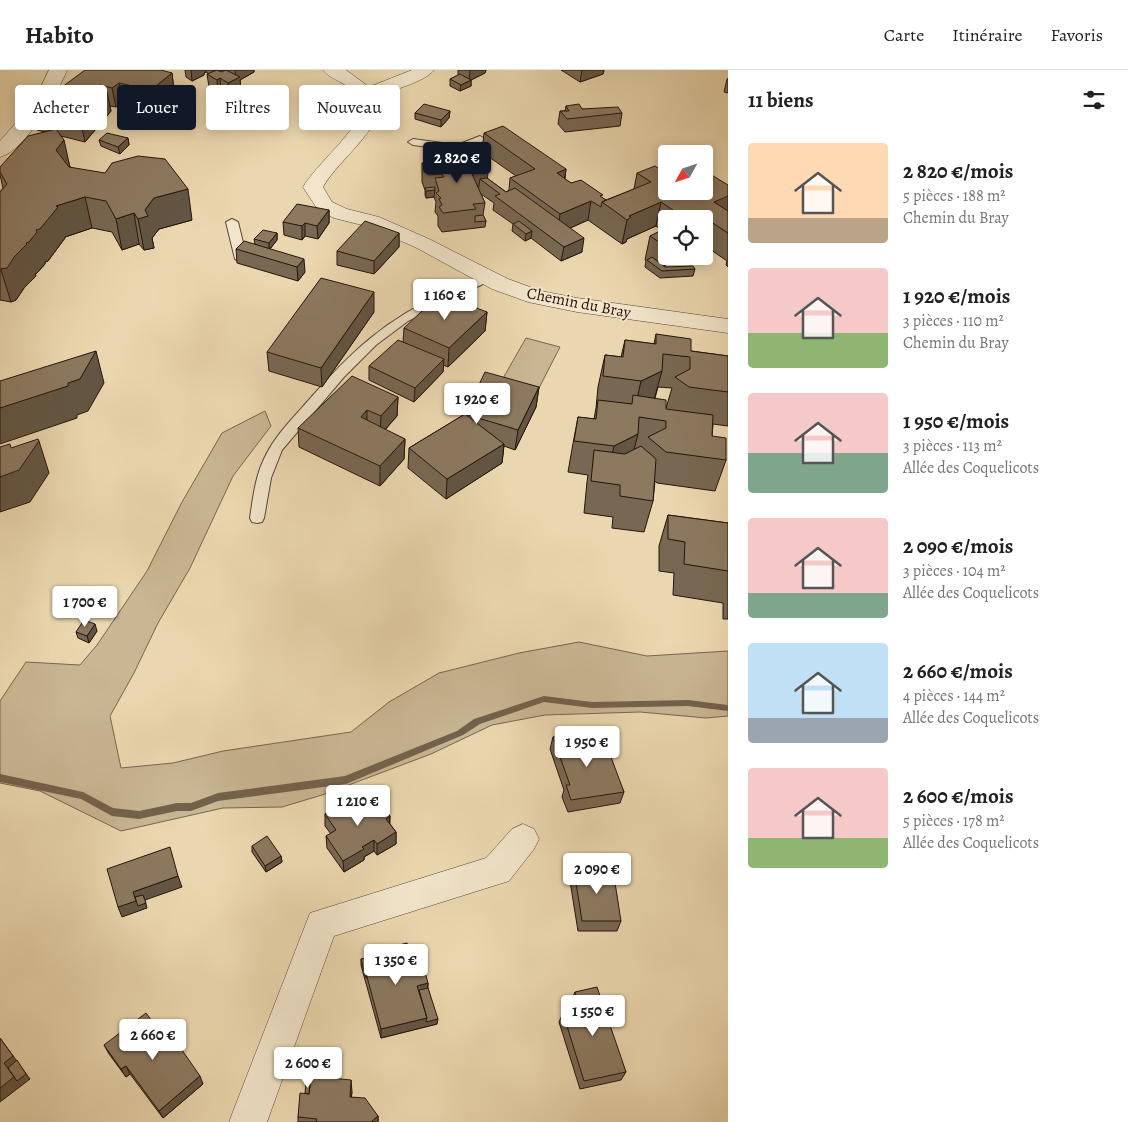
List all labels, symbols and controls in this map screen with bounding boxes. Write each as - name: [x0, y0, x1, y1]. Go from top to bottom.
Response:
- text: Habito: [25, 19, 94, 51]
- text: Carte: [884, 23, 924, 47]
- text: Itinéraire: [952, 23, 1023, 47]
- text: Favoris: [1051, 23, 1103, 47]
- chip: Acheter: [15, 85, 107, 130]
- chip: Louer: [117, 85, 196, 130]
- chip: Filtres: [206, 85, 289, 130]
- chip: Nouveau: [299, 85, 400, 130]
- text: 11 biens: [748, 86, 814, 114]
- icon: filters: [1080, 86, 1108, 114]
- pin: 2 820 €: [411, 142, 503, 184]
- north arrow: [658, 145, 712, 200]
- map controls: [658, 145, 713, 265]
- text: 2 820 €: [434, 147, 480, 169]
- text: 2 820 €/mois: [903, 157, 1013, 185]
- icon: home: [788, 163, 848, 223]
- text: 5 pièces · 188 m²: [903, 185, 1006, 207]
- text: Chemin du Bray: [903, 207, 1009, 229]
- button: locate: [658, 210, 713, 265]
- pin: 1 160 €: [399, 278, 491, 321]
- street label: Chemin du Bray: [525, 282, 634, 324]
- text: 1 920 €/mois: [903, 282, 1010, 310]
- text: 1 160 €: [424, 284, 466, 306]
- icon: home: [788, 288, 848, 348]
- text: 3 pièces · 110 m²: [903, 310, 1004, 332]
- text: Chemin du Bray: [903, 332, 1009, 354]
- pin: 1 920 €: [431, 382, 523, 425]
- text: 1 920 €: [455, 388, 499, 410]
- text: 1 950 €/mois: [903, 407, 1009, 435]
- icon: home: [788, 413, 848, 473]
- text: 3 pièces · 113 m²: [903, 435, 1002, 457]
- text: Allée des Coquelicots: [903, 457, 1039, 479]
- text: 2 090 €/mois: [903, 532, 1013, 560]
- icon: home: [788, 538, 848, 598]
- text: 3 pièces · 104 m²: [903, 560, 1006, 582]
- text: Allée des Coquelicots: [903, 582, 1039, 604]
- pin: 1 700 €: [39, 586, 131, 628]
- text: 1 700 €: [63, 591, 107, 613]
- text: 2 660 €/mois: [903, 657, 1013, 685]
- icon: home: [788, 663, 848, 723]
- text: 4 pièces · 144 m²: [903, 685, 1005, 707]
- text: Allée des Coquelicots: [903, 707, 1039, 729]
- pin: 1 950 €: [541, 726, 633, 768]
- text: 1 950 €: [566, 731, 608, 753]
- text: 2 600 €/mois: [903, 782, 1013, 810]
- pin: 1 210 €: [312, 784, 404, 827]
- icon: home: [788, 788, 848, 848]
- text: 1 210 €: [337, 790, 379, 812]
- text: 5 pièces · 178 m²: [903, 810, 1005, 832]
- text: Allée des Coquelicots: [903, 832, 1039, 854]
- pin: 2 090 €: [551, 852, 643, 895]
- text: 2 090 €: [574, 858, 620, 880]
- pin: 1 350 €: [350, 944, 442, 986]
- text: 1 350 €: [375, 949, 417, 971]
- pin: 1 550 €: [547, 994, 639, 1037]
- text: 1 550 €: [572, 1000, 614, 1022]
- pin: 2 660 €: [107, 1018, 199, 1061]
- text: 2 660 €: [130, 1024, 176, 1046]
- pin: 2 600 €: [262, 1046, 354, 1089]
- text: 2 600 €: [285, 1052, 331, 1074]

